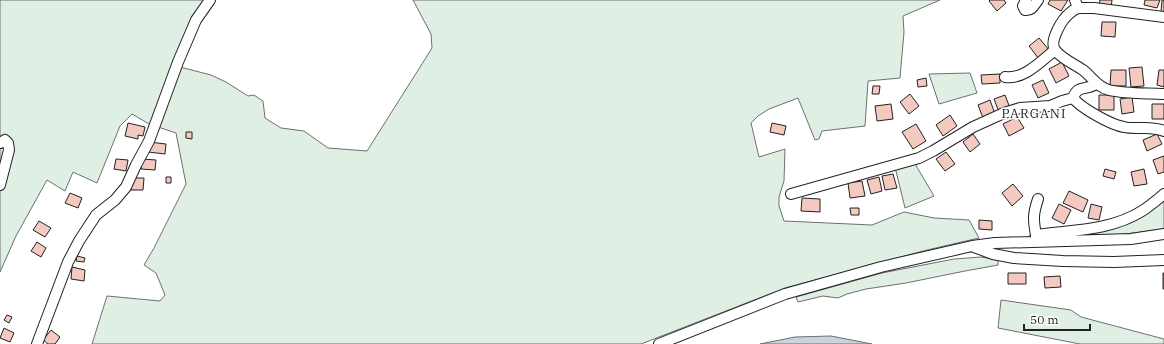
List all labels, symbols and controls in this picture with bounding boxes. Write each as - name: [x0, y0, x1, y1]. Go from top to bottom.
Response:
- district label: PARGANI: [1002, 105, 1066, 122]
- scale bar: [1024, 306, 1090, 332]
- text: 50 m: [1030, 312, 1059, 327]

